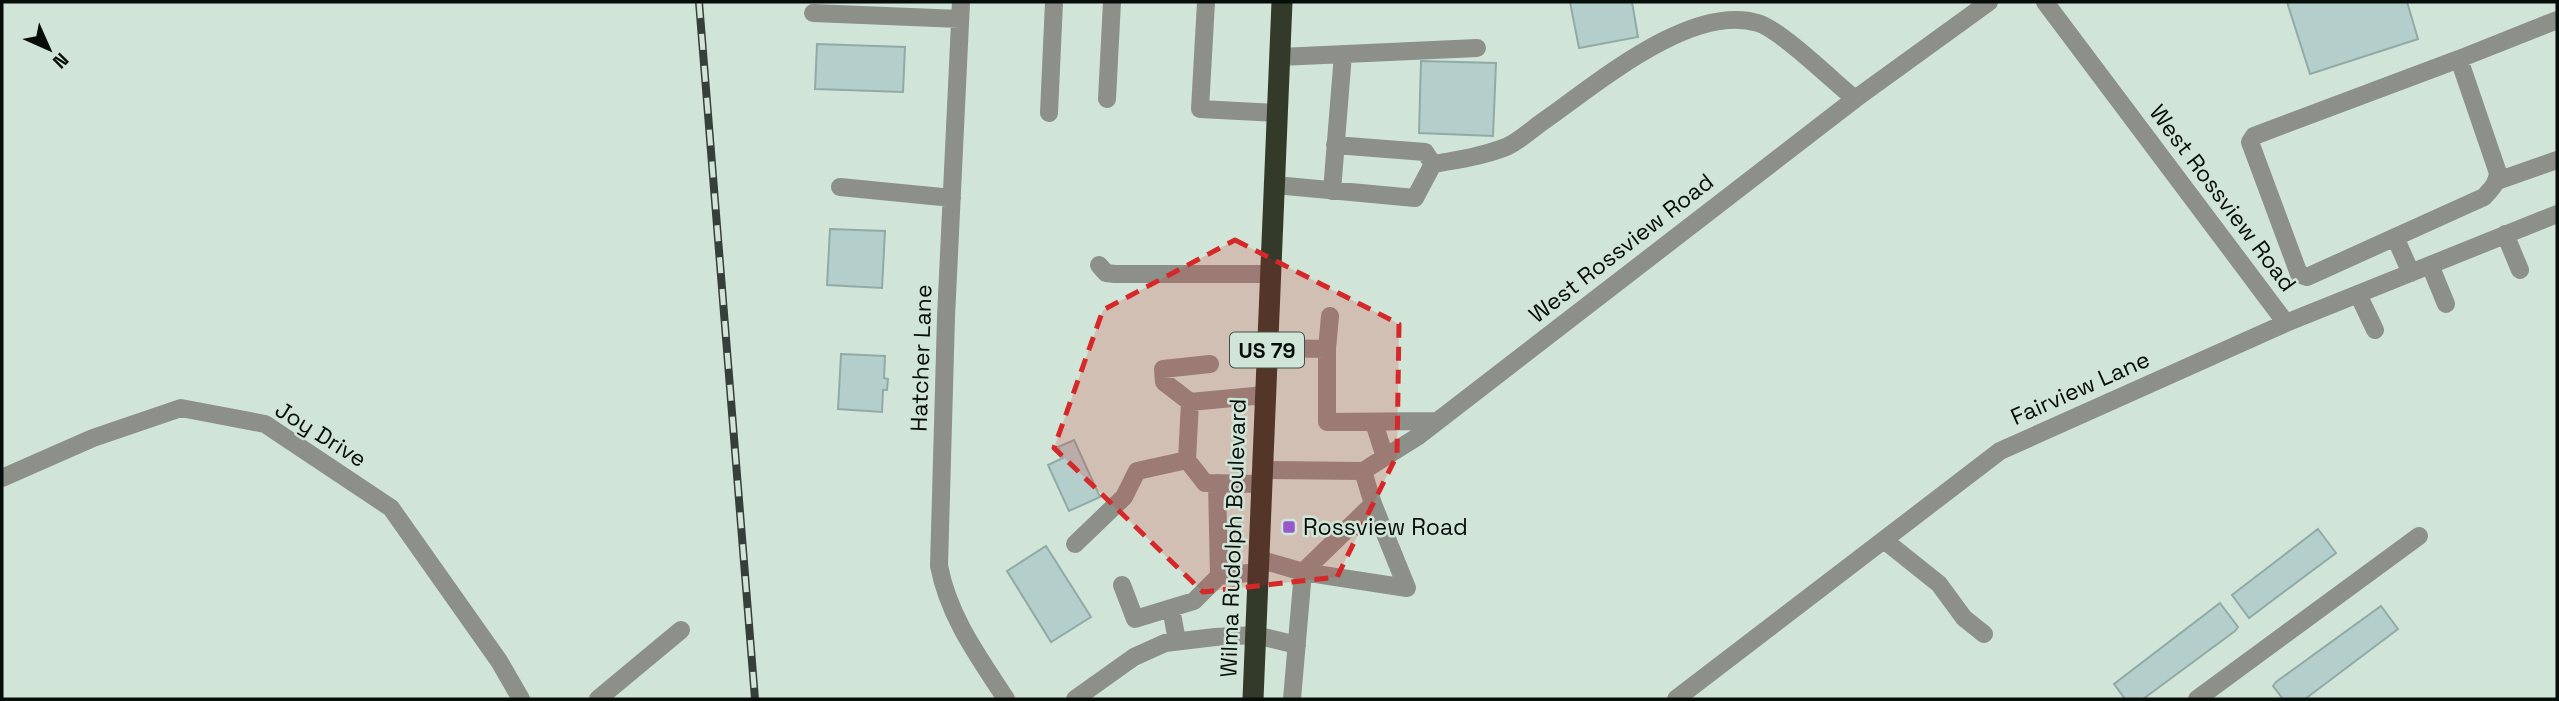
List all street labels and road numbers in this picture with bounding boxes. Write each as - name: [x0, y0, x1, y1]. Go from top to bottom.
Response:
- street label: West Rossview Road: [2143, 99, 2303, 297]
- street label: West Rossview Road: [1523, 166, 1719, 330]
- street label: Hatcher Lane: [903, 284, 939, 432]
- road number: US 79: [1230, 332, 1304, 368]
- street label: Fairview Lane: [2006, 344, 2154, 432]
- street label: Joy Drive: [270, 394, 372, 474]
- street label: Wilma Rudolph Boulevard: [1213, 398, 1253, 678]

